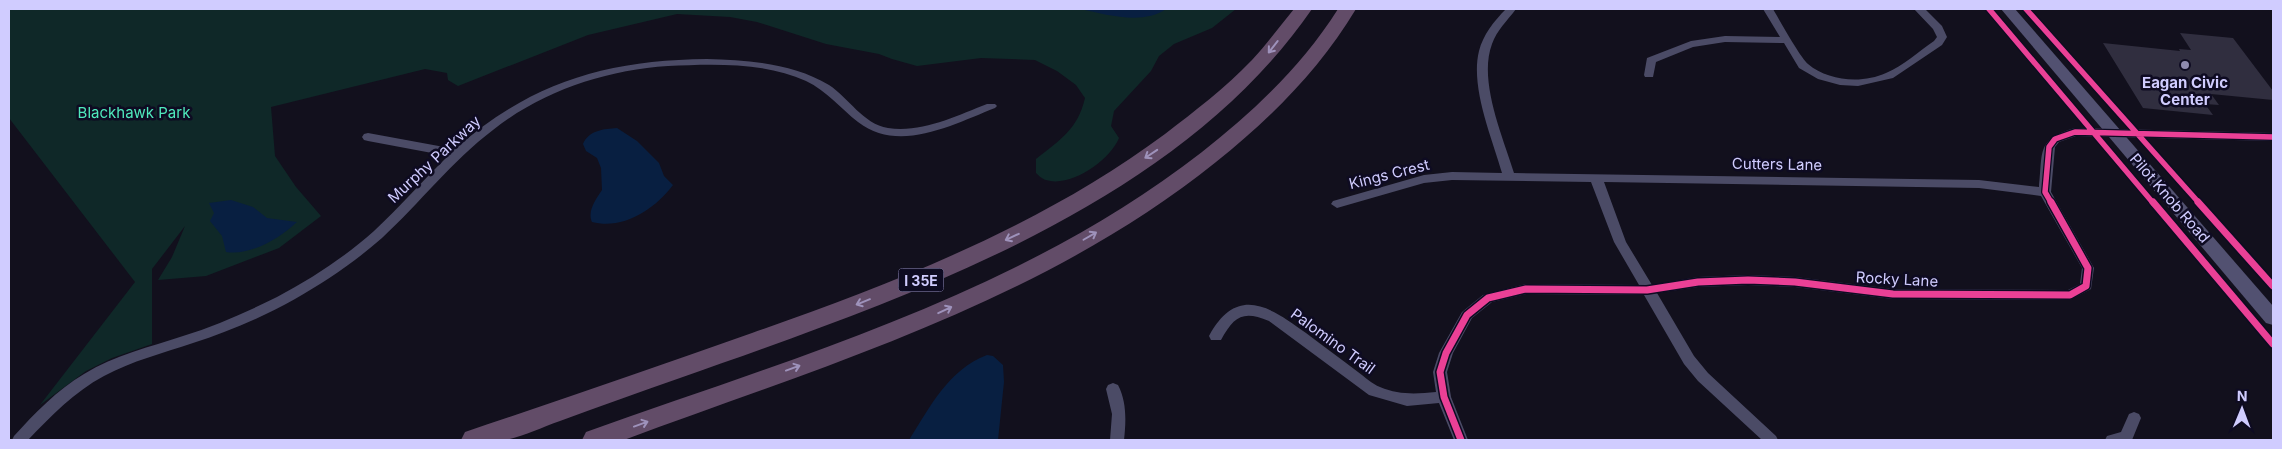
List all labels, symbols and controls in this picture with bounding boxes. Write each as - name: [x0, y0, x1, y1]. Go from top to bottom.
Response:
- one-way arrow: [1268, 40, 1278, 54]
- marker: Eagan Civic Center: [2179, 59, 2191, 71]
- place label: Eagan Civic Center: [2142, 73, 2228, 109]
- park label: Blackhawk Park: [78, 103, 191, 122]
- street label: Murphy Parkway: [384, 111, 485, 207]
- one-way arrow: [1144, 149, 1158, 159]
- street label: Pilot Knob Road: [2126, 149, 2214, 247]
- street label: Cutters Lane: [1732, 154, 1822, 174]
- street label: Kings Crest: [1347, 155, 1431, 193]
- one-way arrow: [1082, 231, 1096, 241]
- one-way arrow: [1005, 233, 1020, 242]
- street label: Rocky Lane: [1855, 267, 1939, 291]
- road number: I 35E: [898, 268, 944, 292]
- one-way arrow: [856, 298, 871, 308]
- street label: Palomino Trail: [1287, 304, 1379, 378]
- one-way arrow: [937, 305, 952, 314]
- one-way arrow: [785, 363, 801, 372]
- north arrow: [2217, 384, 2267, 434]
- text: N: [2237, 387, 2248, 404]
- one-way arrow: [632, 419, 648, 428]

